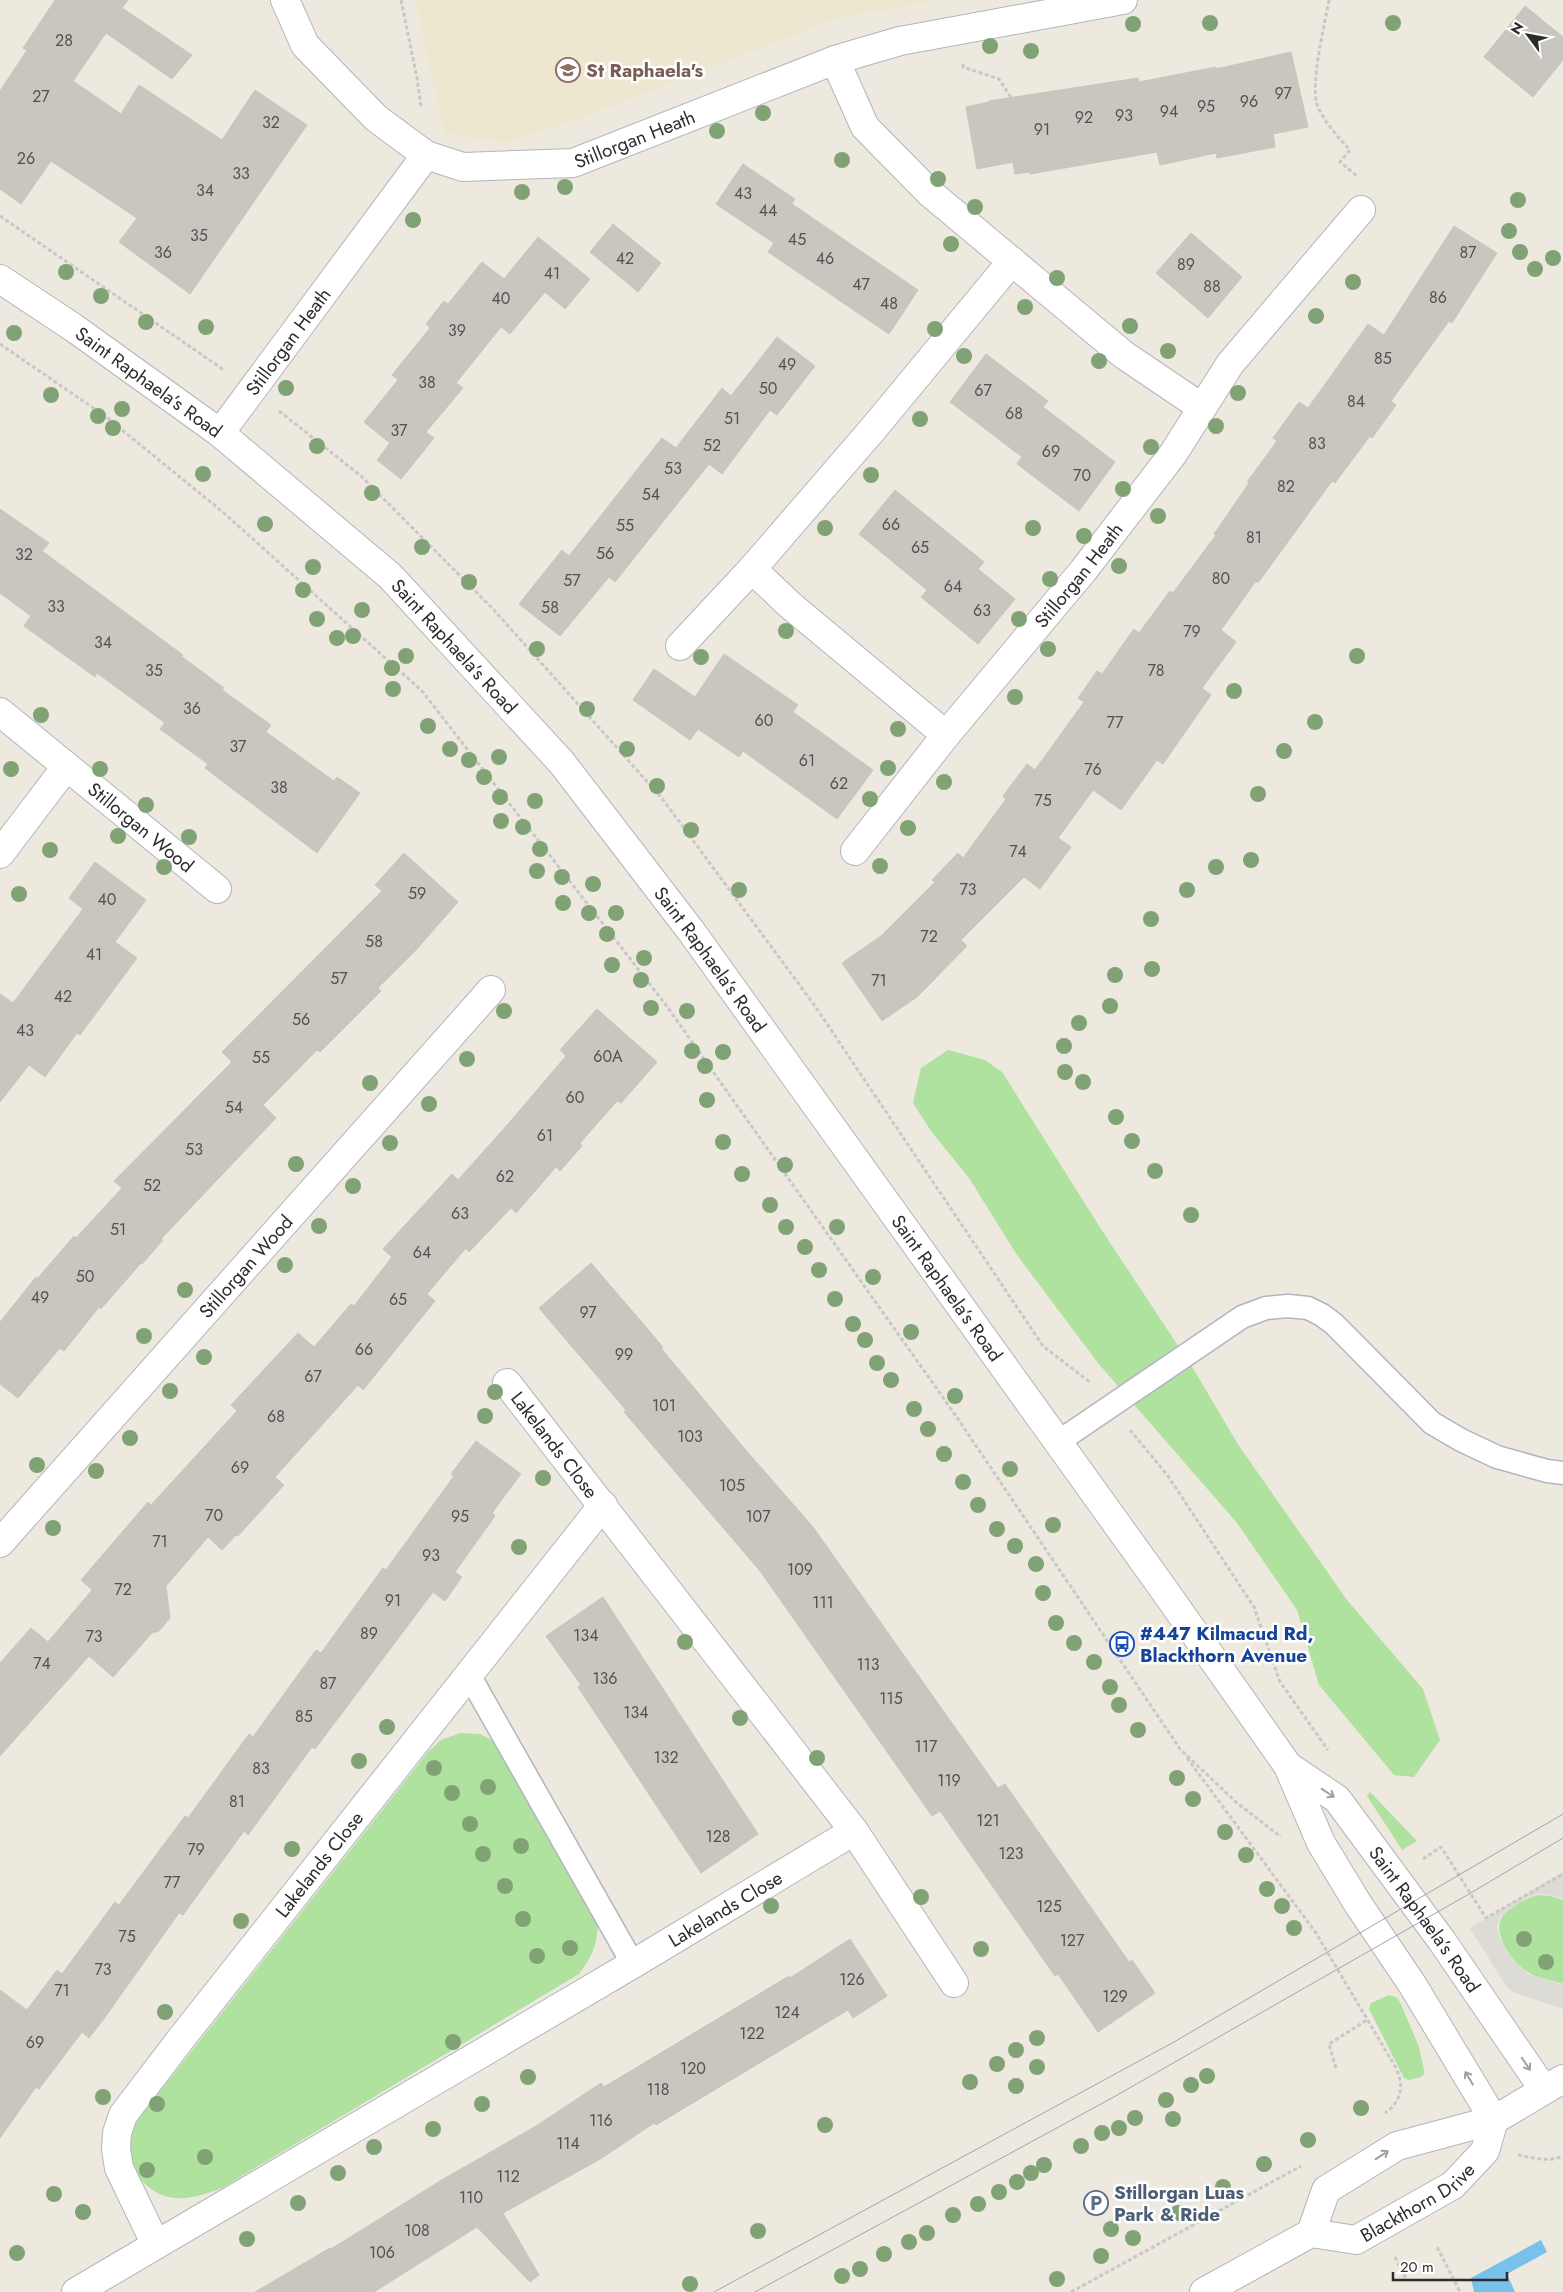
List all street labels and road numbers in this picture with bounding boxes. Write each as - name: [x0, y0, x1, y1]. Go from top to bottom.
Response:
- street label: Stillorgan Heath: [570, 103, 699, 175]
- street label: Stillorgan Heath: [239, 282, 337, 401]
- street label: Saint Raphaela’s Road: [70, 320, 228, 444]
- street label: Stillorgan Heath: [1028, 517, 1129, 633]
- street label: Saint Raphaela’s Road: [385, 573, 524, 720]
- street label: Stillorgan Wood: [82, 776, 200, 879]
- street label: Saint Raphaela’s Road: [648, 881, 773, 1038]
- street label: Stillorgan Wood: [192, 1209, 299, 1324]
- street label: Saint Raphaela’s Road: [885, 1209, 1009, 1367]
- street label: Lakelands Close: [505, 1386, 605, 1504]
- street label: Lakelands Close: [269, 1805, 370, 1923]
- street label: Saint Raphaela’s Road: [1363, 1840, 1487, 1998]
- street label: Lakelands Close: [663, 1864, 787, 1953]
- street label: Blackthorn Drive: [1355, 2156, 1481, 2248]

